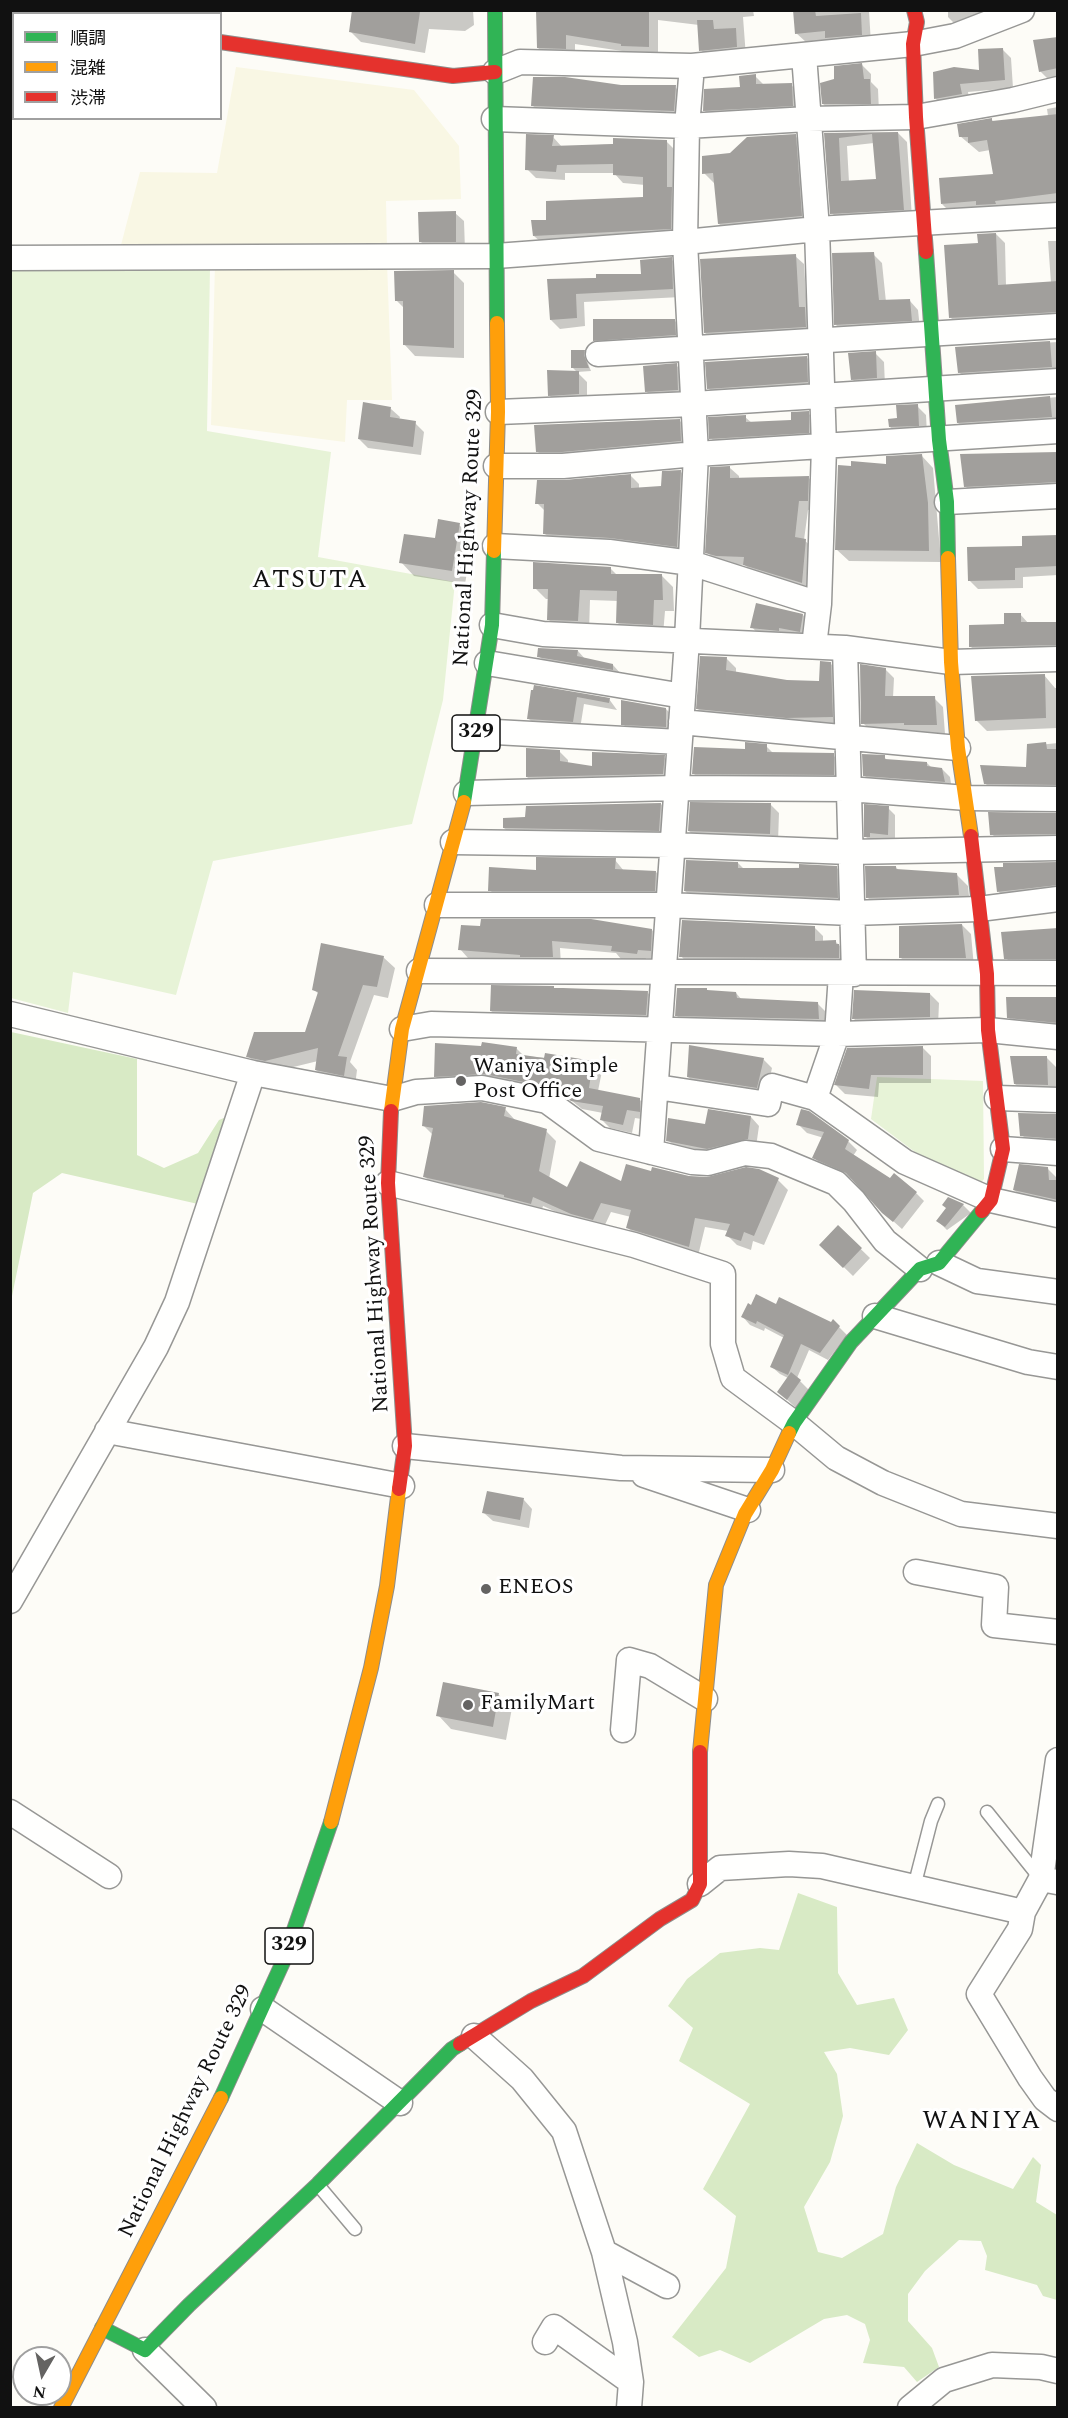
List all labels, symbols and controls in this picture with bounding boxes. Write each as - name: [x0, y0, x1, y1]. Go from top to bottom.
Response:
- legend: [12, 12, 222, 120]
- text: 順調: [70, 25, 106, 52]
- text: 混雑: [70, 55, 106, 82]
- text: 渋滞: [70, 85, 106, 112]
- street label: National Highway Route 329: [450, 388, 490, 668]
- district label: ATSUTA: [252, 566, 368, 598]
- road number: 329: [452, 715, 500, 751]
- place label: Waniya Simple Post Office: [473, 1055, 618, 1106]
- marker: Waniya Simple Post Office: [454, 1074, 468, 1088]
- street label: National Highway Route 329: [356, 1134, 396, 1414]
- place label: ENEOS: [498, 1576, 573, 1602]
- marker: ENEOS: [479, 1582, 493, 1596]
- place label: FamilyMart: [480, 1692, 595, 1718]
- marker: FamilyMart: [461, 1698, 475, 1712]
- road number: 329: [265, 1928, 313, 1964]
- street label: National Highway Route 329: [114, 1981, 260, 2243]
- district label: WANIYA: [922, 2107, 1042, 2139]
- north arrow: [12, 2346, 72, 2406]
- text: N: [31, 2379, 48, 2405]

